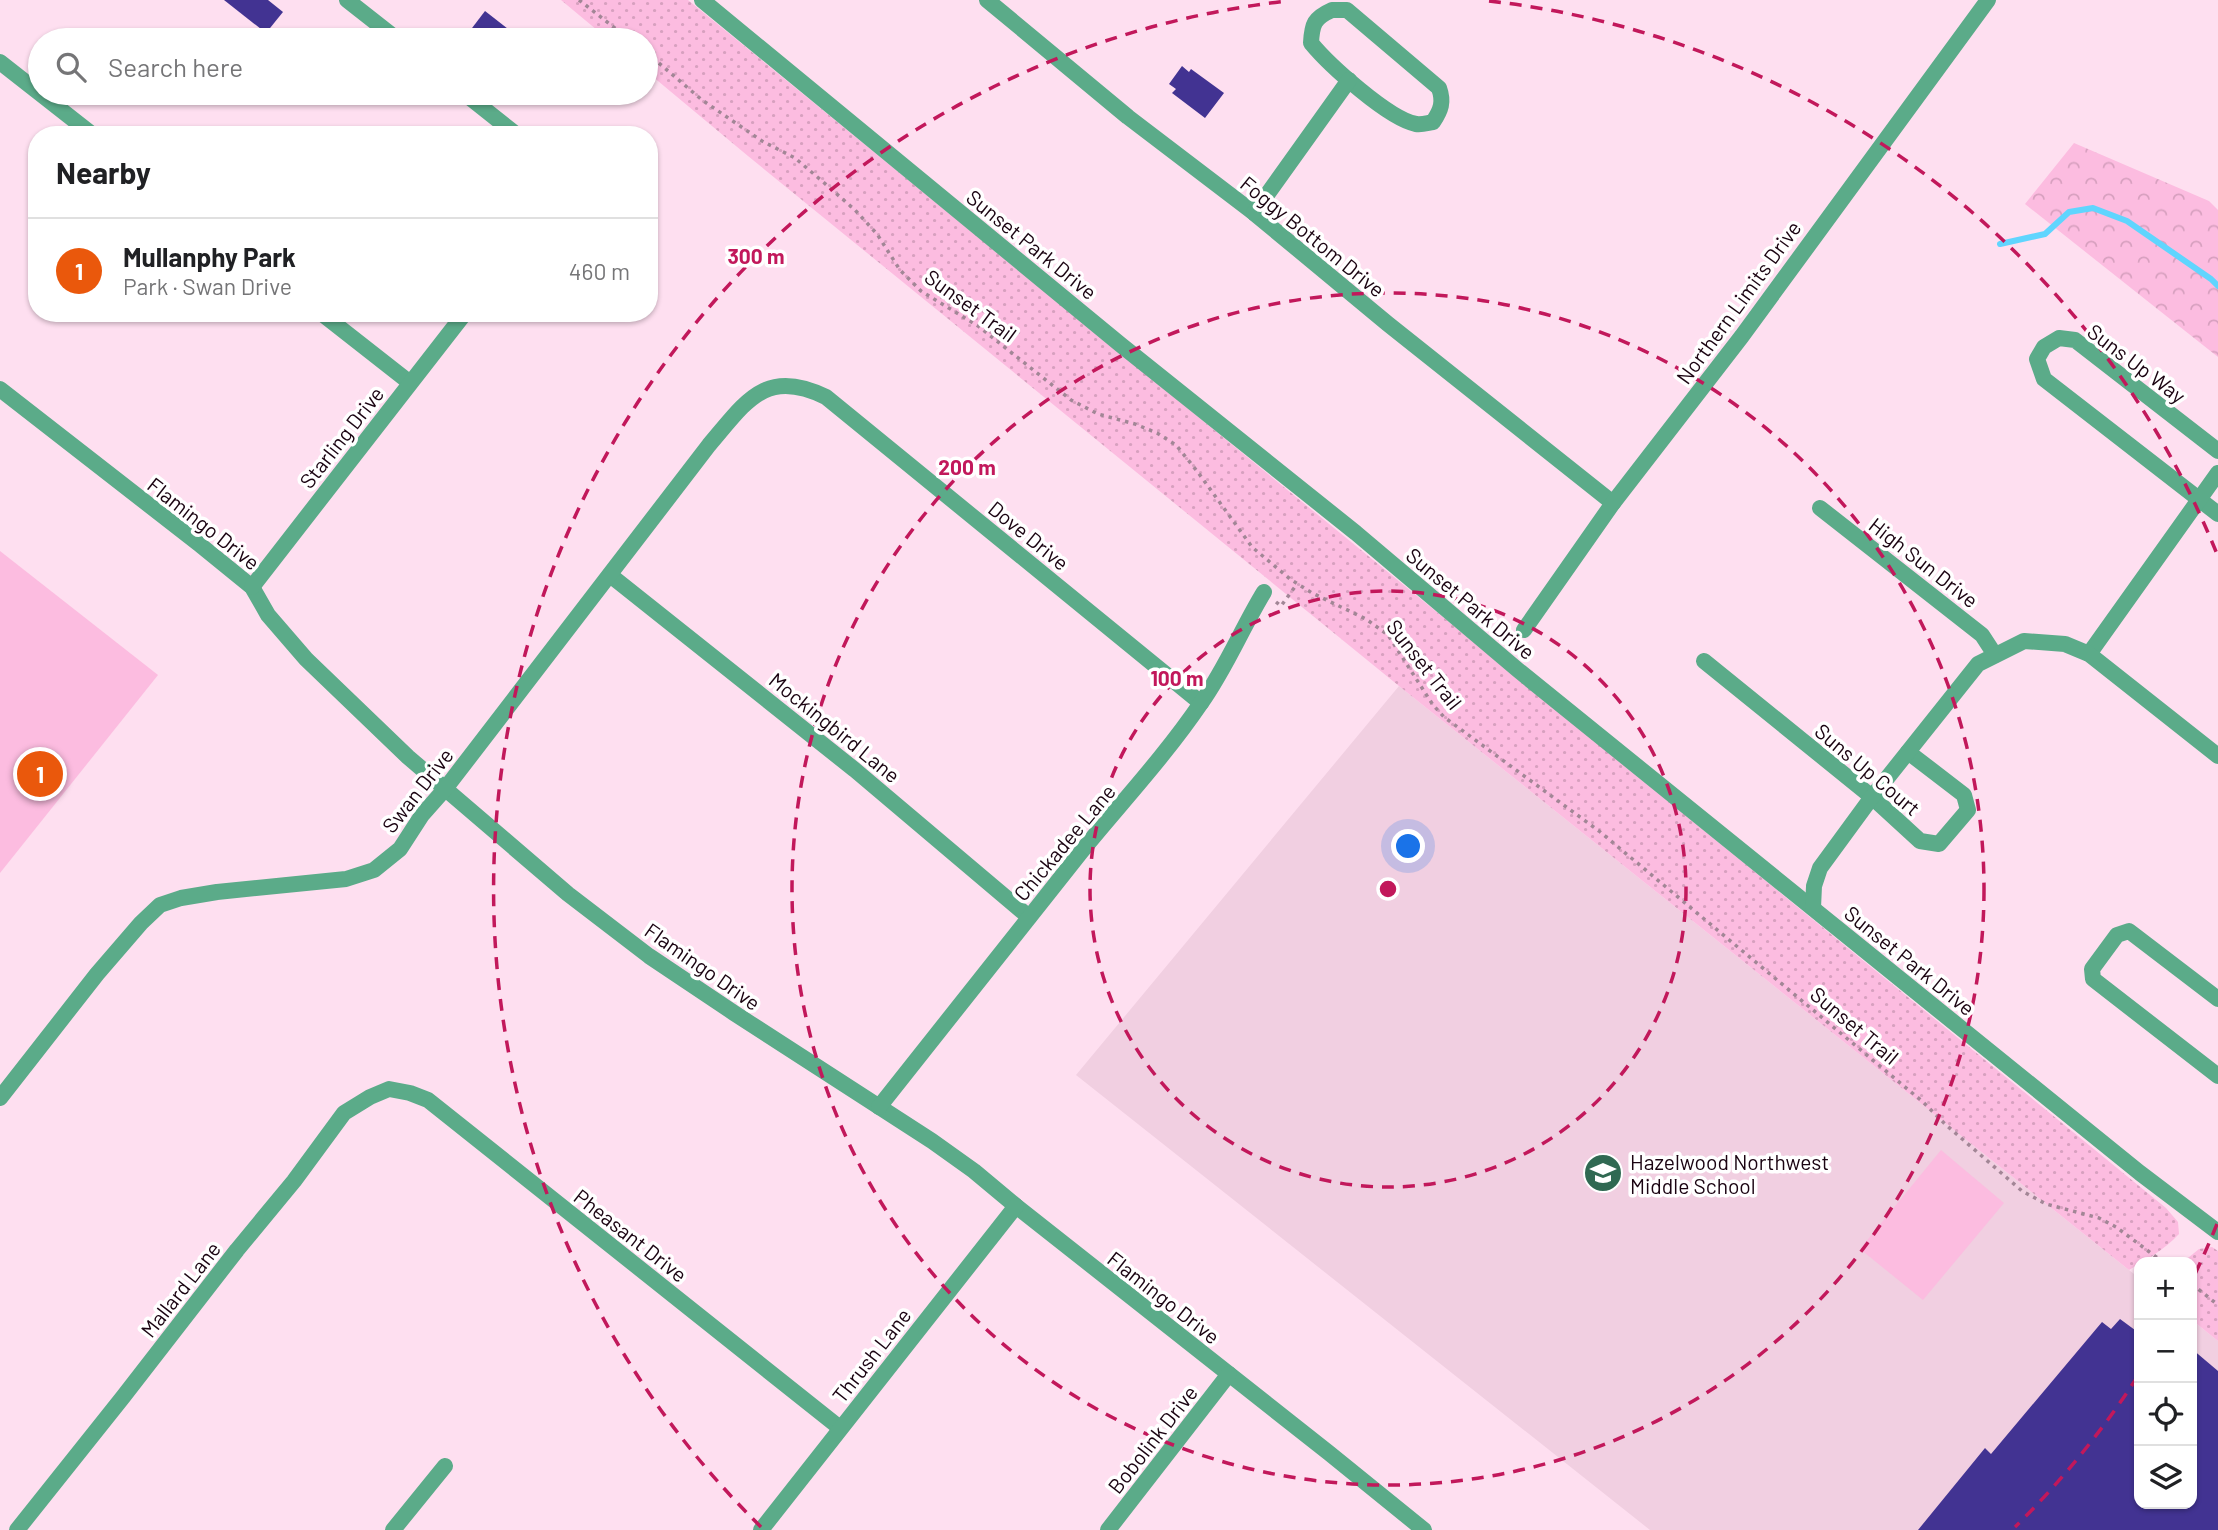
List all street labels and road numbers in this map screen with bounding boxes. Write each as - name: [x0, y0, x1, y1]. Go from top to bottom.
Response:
- street label: Foggy Bottom Drive: [1236, 170, 1390, 302]
- street label: Sunset Park Drive: [962, 184, 1102, 304]
- street label: Northern Limits Drive: [1670, 216, 1806, 388]
- street label: Sunset Trail: [920, 263, 1022, 347]
- street label: Suns Up Way: [2083, 318, 2191, 408]
- street label: Starling Drive: [294, 381, 388, 493]
- street label: Flamingo Drive: [143, 472, 265, 574]
- street label: Dove Drive: [984, 495, 1074, 575]
- street label: High Sun Drive: [1864, 512, 1984, 612]
- street label: Sunset Park Drive: [1402, 542, 1540, 664]
- street label: Sunset Trail: [1382, 614, 1468, 714]
- street label: Mockingbird Lane: [765, 667, 905, 787]
- street label: Suns Up Court: [1810, 718, 1926, 820]
- street label: Swan Drive: [376, 743, 458, 837]
- street label: Chickadee Lane: [1008, 779, 1120, 905]
- street label: Sunset Park Drive: [1840, 900, 1980, 1020]
- street label: Flamingo Drive: [640, 917, 766, 1015]
- street label: Sunset Trail: [1806, 981, 1904, 1069]
- street label: Pheasant Drive: [570, 1183, 692, 1287]
- street label: Mallard Lane: [135, 1236, 225, 1342]
- street label: Flamingo Drive: [1103, 1246, 1225, 1348]
- street label: Thrush Lane: [826, 1303, 916, 1407]
- street label: Bobolink Drive: [1102, 1380, 1202, 1498]

